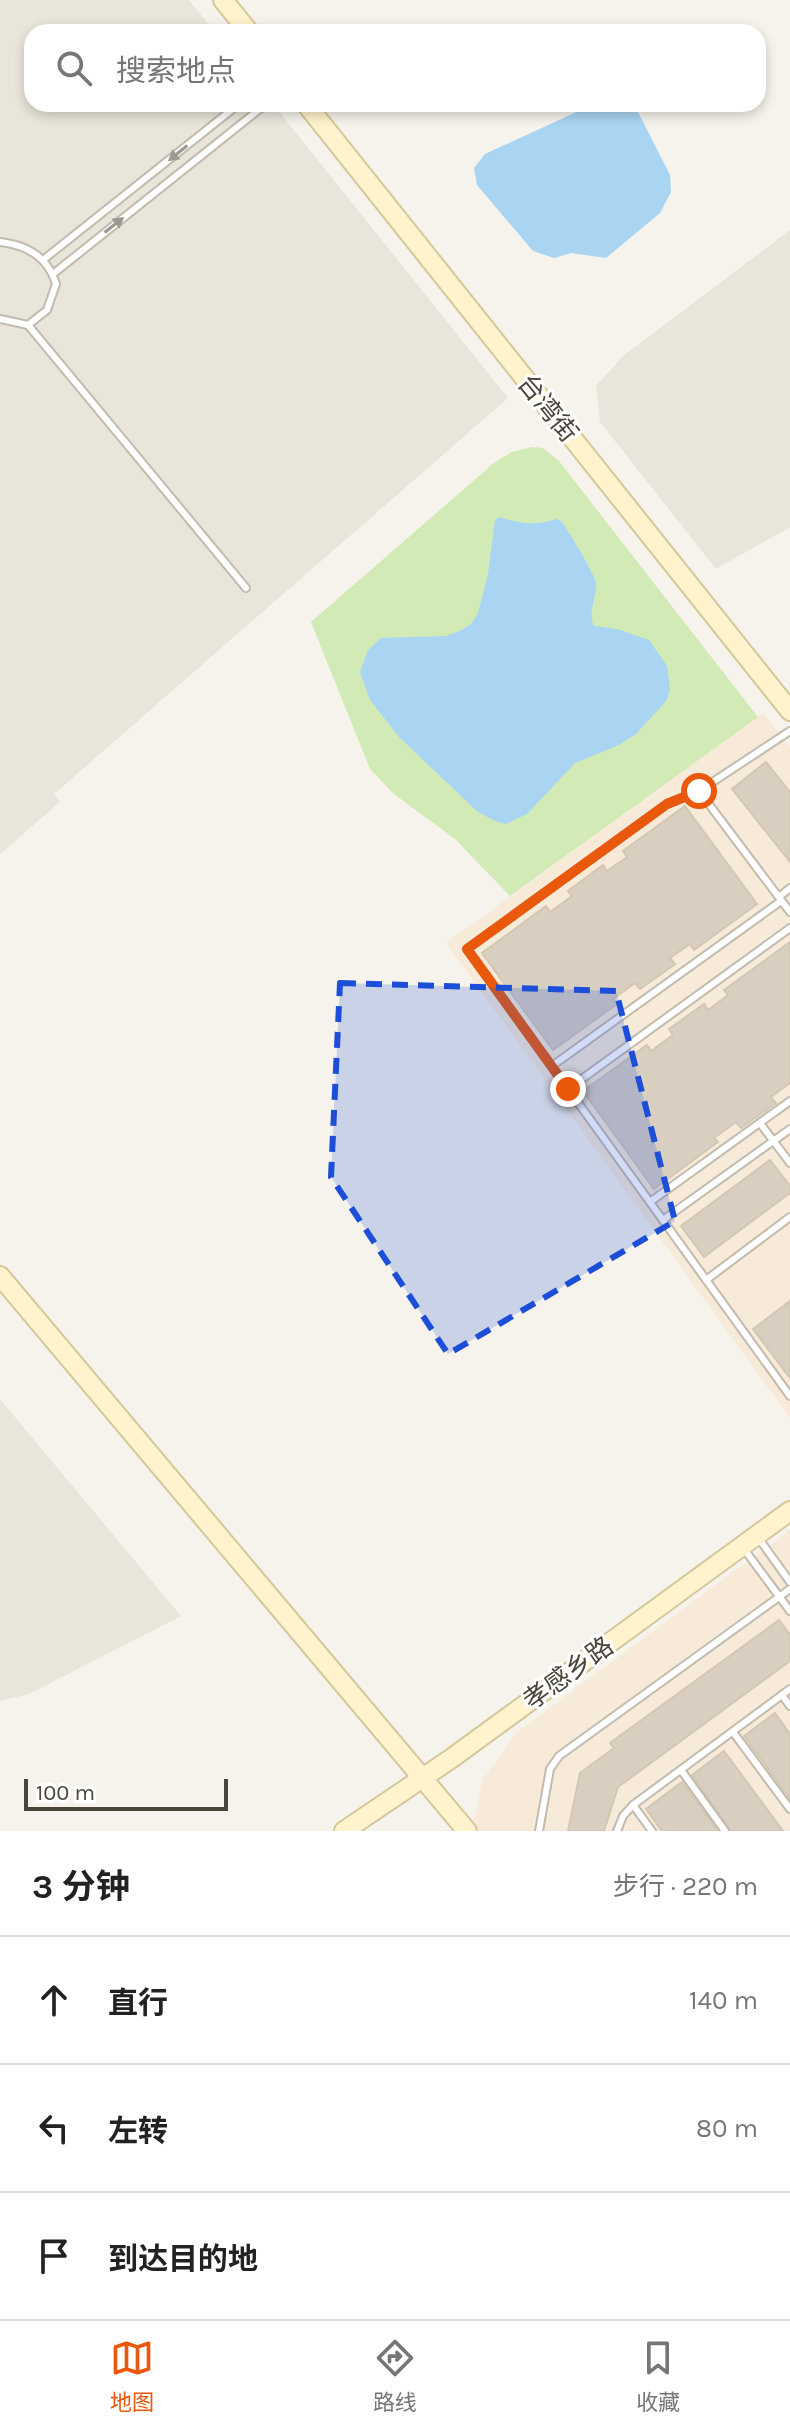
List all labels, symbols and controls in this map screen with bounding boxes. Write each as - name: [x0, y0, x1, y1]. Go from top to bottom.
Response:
- search box: [24, 24, 766, 112]
- icon: search: [52, 46, 96, 90]
- text: 搜索地点: [116, 53, 236, 89]
- one-way arrow: [168, 144, 188, 160]
- one-way arrow: [104, 217, 124, 234]
- street label: 台湾街: [511, 368, 584, 448]
- route start: [681, 773, 717, 809]
- route end: [550, 1071, 586, 1107]
- street label: 孝感乡路: [517, 1630, 619, 1717]
- scale bar: [24, 1775, 228, 1811]
- text: 100 m: [36, 1780, 95, 1806]
- text: 3 分钟: [32, 1867, 130, 1907]
- text: 步行 · 220 m: [613, 1871, 758, 1902]
- icon: ahead: [32, 1978, 76, 2022]
- text: 直行: [108, 1985, 168, 2021]
- text: 140 m: [689, 1985, 758, 2016]
- icon: left: [32, 2106, 76, 2150]
- text: 左转: [108, 2113, 168, 2149]
- text: 80 m: [696, 2113, 758, 2144]
- icon: arrive: [32, 2234, 76, 2278]
- text: 到达目的地: [108, 2241, 258, 2277]
- tab: 地图: [110, 2336, 154, 2416]
- tab: 路线: [373, 2336, 417, 2416]
- tab: 收藏: [636, 2336, 680, 2416]

